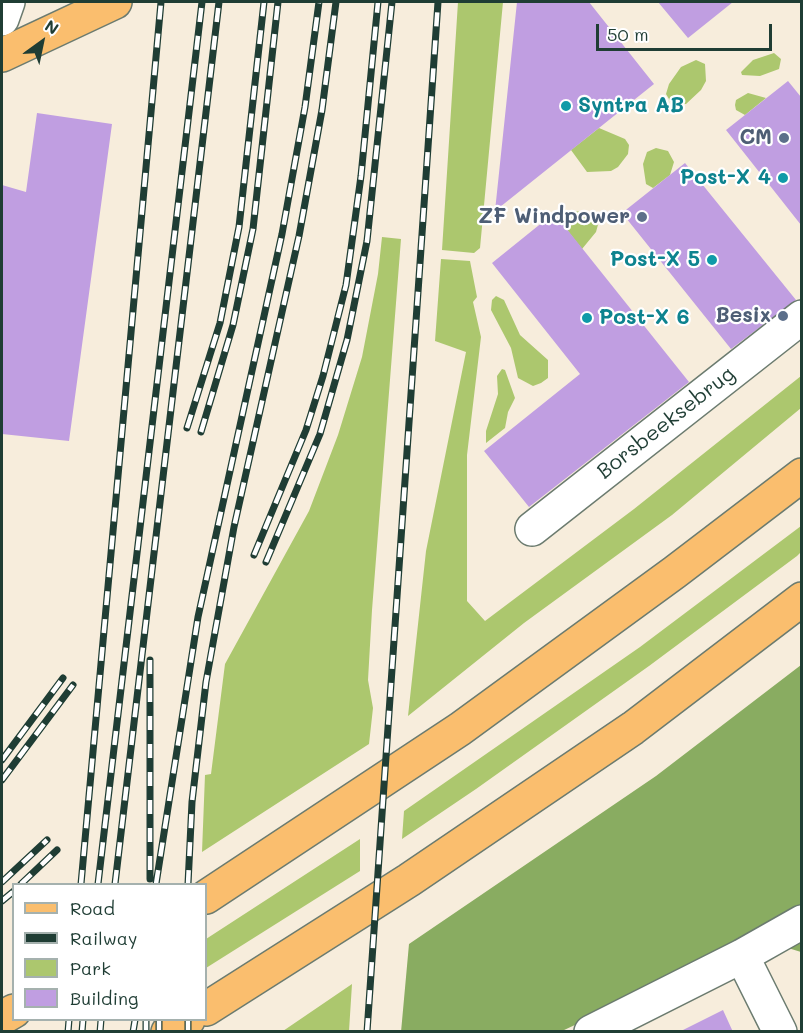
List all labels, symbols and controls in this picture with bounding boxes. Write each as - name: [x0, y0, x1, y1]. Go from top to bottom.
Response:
- north arrow: [12, 12, 72, 72]
- scale bar: [599, 12, 774, 50]
- text: N: [41, 14, 63, 39]
- text: 50 m: [607, 22, 649, 46]
- place label: Syntra AB: [578, 93, 684, 119]
- marker: Syntra AB: [559, 99, 573, 113]
- place label: CM: [739, 125, 772, 151]
- marker: CM: [777, 131, 791, 145]
- place label: Post-X 4: [680, 165, 771, 191]
- marker: Post-X 4: [776, 171, 790, 185]
- place label: ZF Windpower: [478, 204, 630, 230]
- marker: ZF Windpower: [635, 210, 649, 224]
- place label: Post-X 5: [610, 247, 700, 273]
- marker: Post-X 5: [705, 253, 719, 267]
- place label: Besix: [716, 303, 771, 329]
- place label: Post-X 6: [599, 305, 689, 331]
- marker: Besix: [776, 309, 790, 323]
- marker: Post-X 6: [580, 311, 594, 325]
- street label: Borsbeeksebrug: [592, 361, 740, 485]
- legend: [12, 883, 207, 1021]
- text: Road: [70, 896, 115, 920]
- text: Railway: [70, 926, 137, 950]
- text: Park: [70, 956, 111, 980]
- text: Building: [70, 986, 138, 1010]

